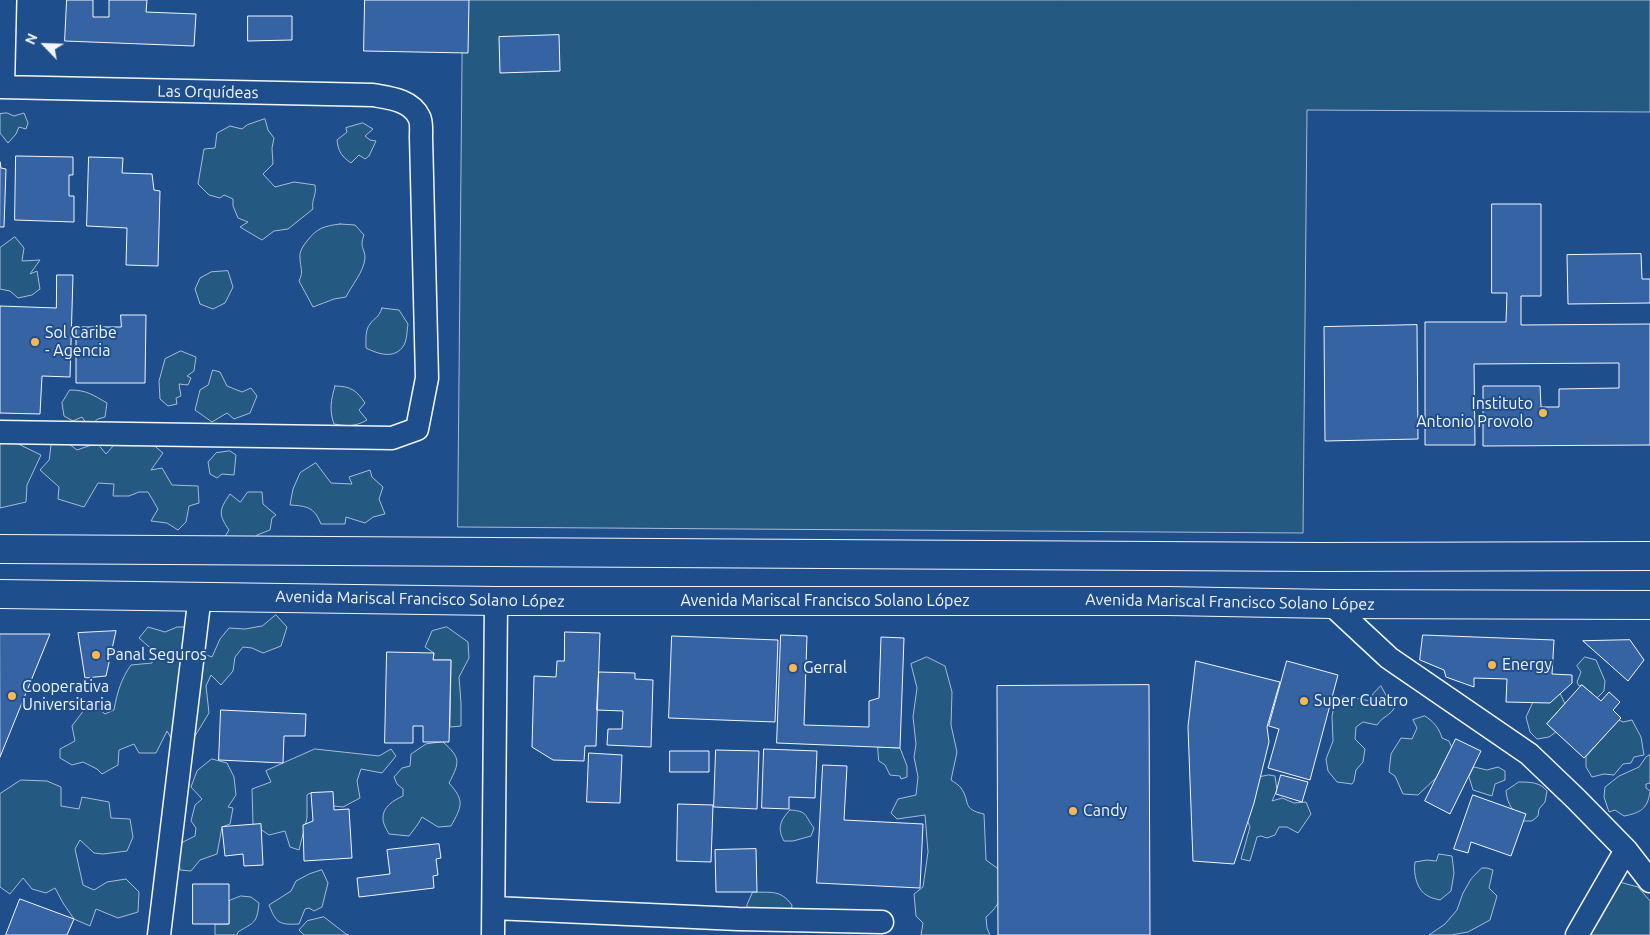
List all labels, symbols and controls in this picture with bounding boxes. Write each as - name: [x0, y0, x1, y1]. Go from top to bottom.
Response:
- north arrow: [20, 20, 70, 70]
- text: N: [22, 31, 41, 47]
- street label: Las Orquídeas: [157, 82, 259, 102]
- place label: Sol Caribe - Agencia: [45, 323, 117, 361]
- marker: Sol Caribe - Agencia: [29, 336, 41, 348]
- place label: Instituto Antonio Provolo: [1416, 394, 1533, 432]
- marker: Instituto Antonio Provolo: [1537, 407, 1549, 419]
- street label: Avenida Mariscal Francisco Solano López: [275, 587, 565, 611]
- street label: Avenida Mariscal Francisco Solano López: [1085, 590, 1375, 614]
- street label: Avenida Mariscal Francisco Solano López: [680, 591, 970, 611]
- place label: Panal Seguros: [106, 645, 207, 665]
- marker: Panal Seguros: [90, 649, 102, 661]
- place label: Energy: [1502, 655, 1552, 675]
- place label: Gerral: [803, 658, 847, 678]
- marker: Energy: [1486, 659, 1498, 671]
- marker: Gerral: [787, 662, 799, 674]
- place label: Cooperativa Universitaria: [22, 677, 112, 715]
- marker: Cooperativa Universitaria: [6, 690, 18, 702]
- place label: Super Cuatro: [1314, 691, 1408, 711]
- marker: Super Cuatro: [1298, 695, 1310, 707]
- place label: Candy: [1083, 801, 1127, 821]
- marker: Candy: [1067, 805, 1079, 817]

